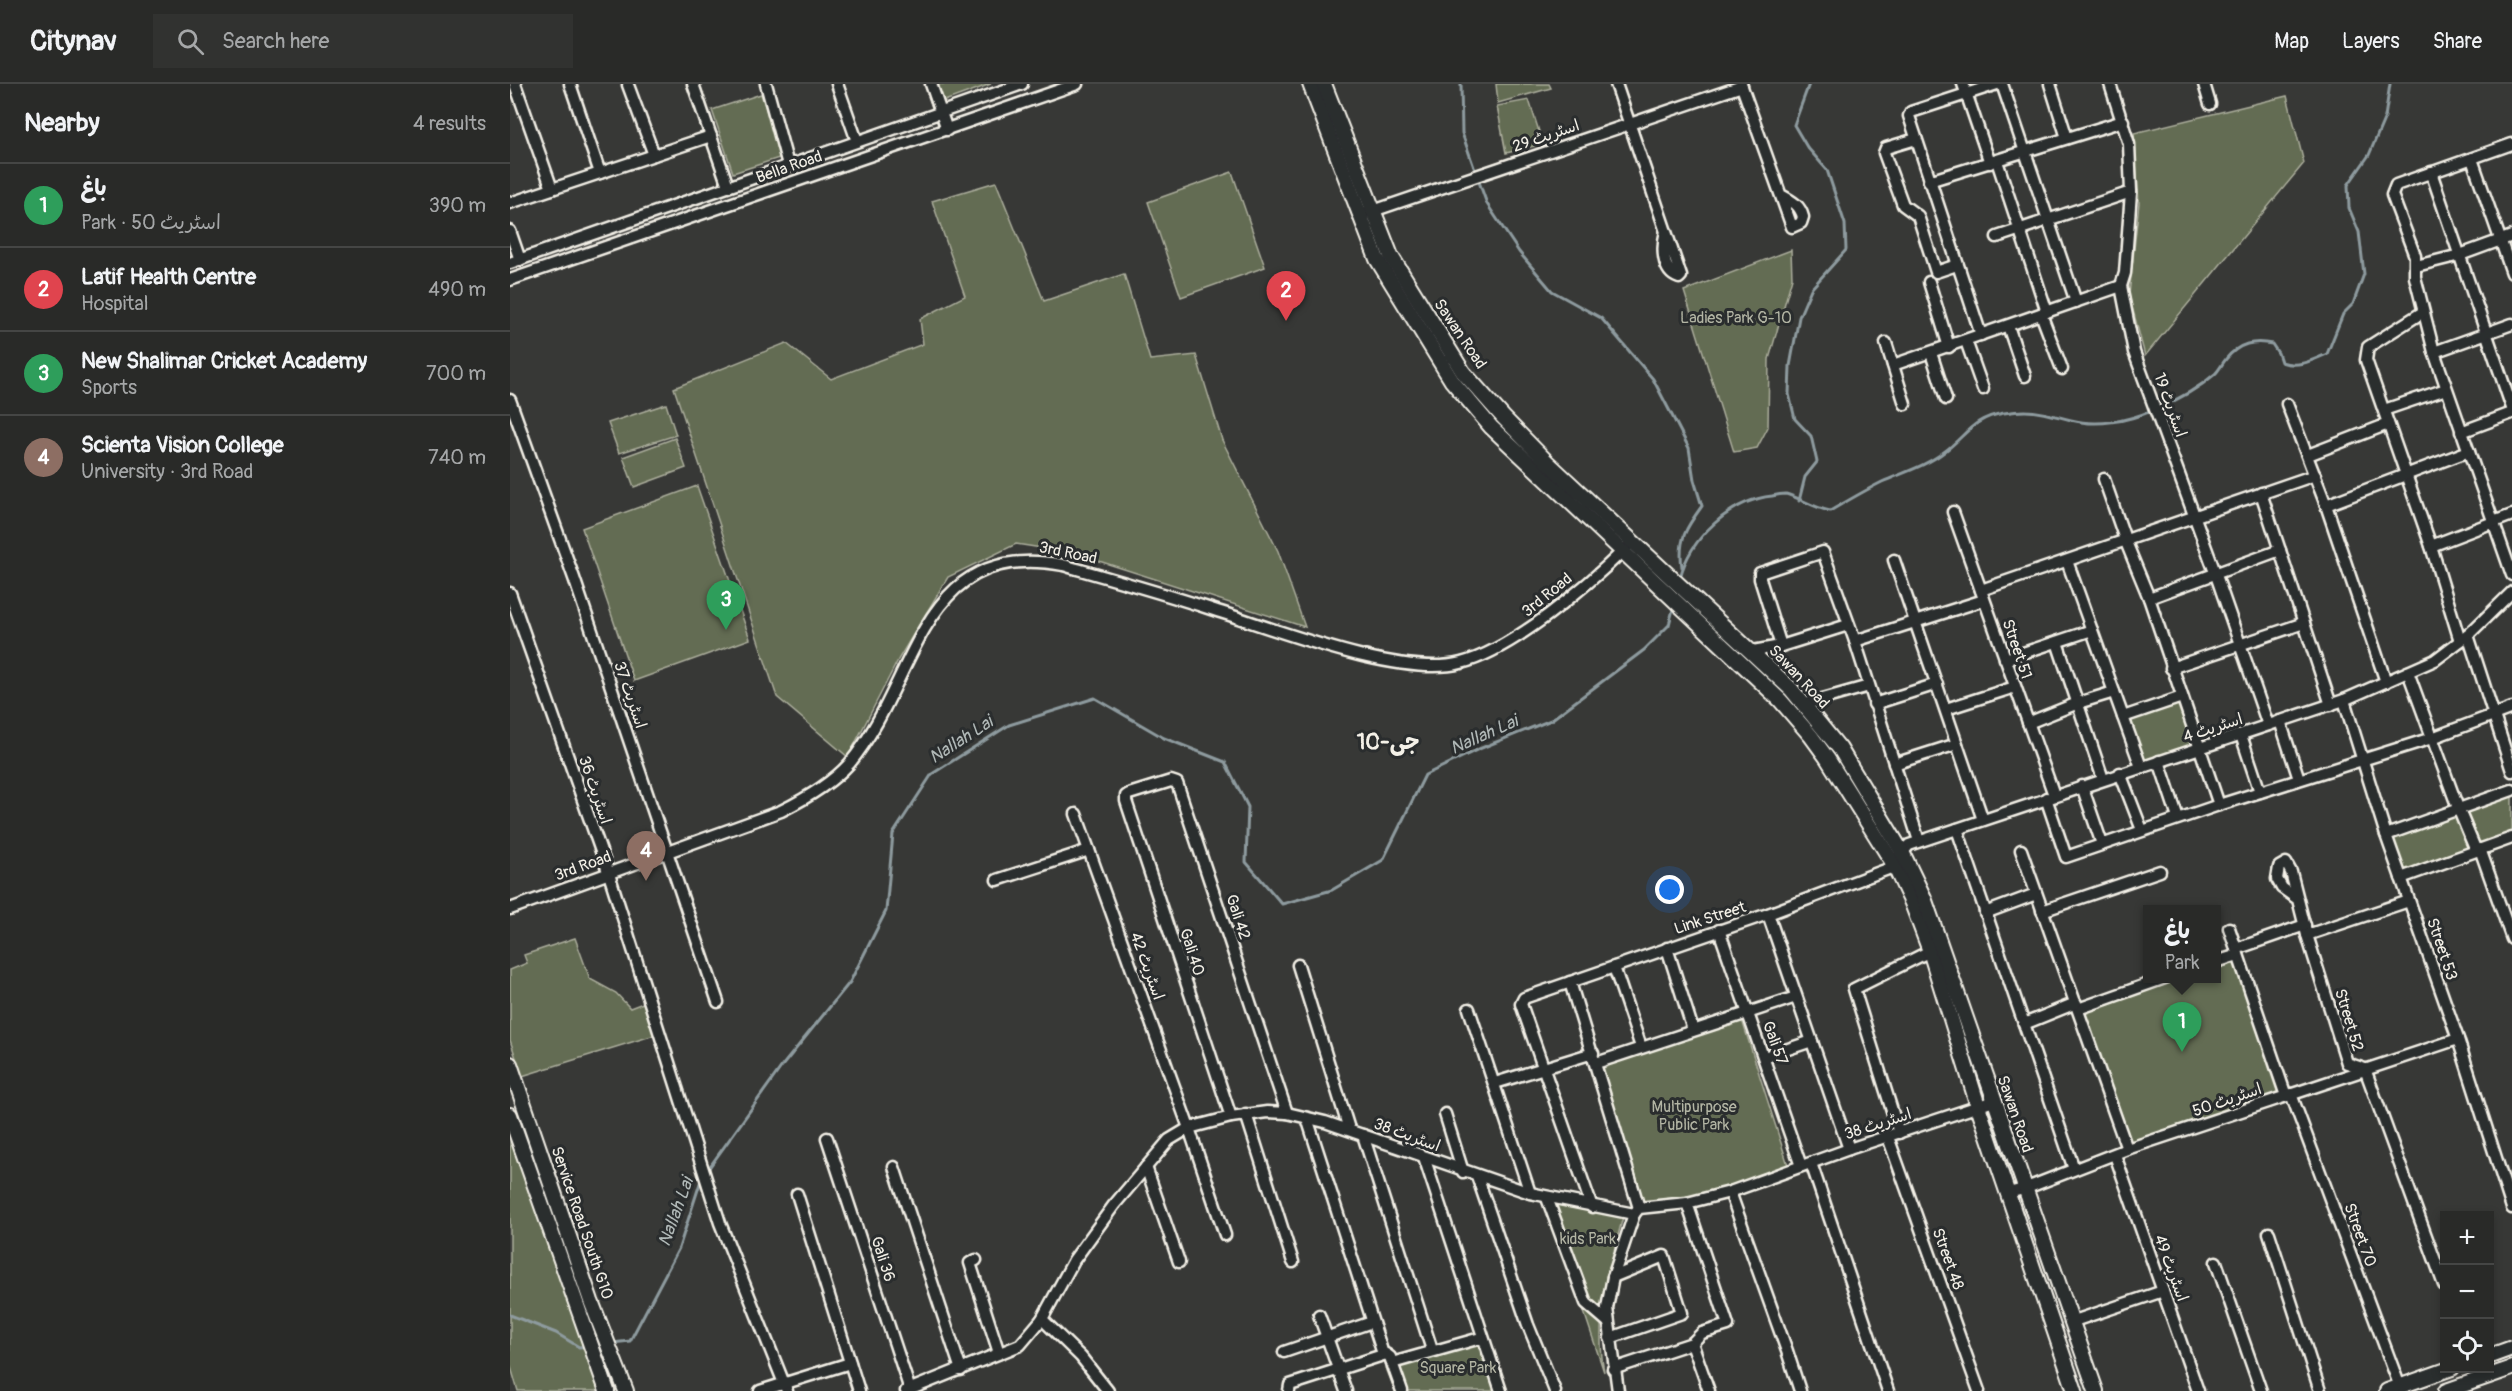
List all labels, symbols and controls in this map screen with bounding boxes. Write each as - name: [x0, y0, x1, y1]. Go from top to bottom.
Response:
- search box: [153, 14, 573, 68]
- text: Citynav: [30, 24, 117, 59]
- icon: search: [174, 25, 207, 58]
- text: Search here: [222, 27, 329, 55]
- text: Map: [2274, 28, 2309, 55]
- text: Layers: [2342, 28, 2400, 55]
- text: Share: [2433, 28, 2482, 55]
- text: Nearby: [24, 107, 100, 139]
- text: 4 results: [413, 111, 486, 136]
- street label: اسٹریٹ 29: [1510, 115, 1582, 157]
- street label: Bella Road: [753, 146, 825, 188]
- text: باغ: [81, 174, 107, 202]
- text: 1: [40, 193, 47, 218]
- text: 390 m: [429, 193, 486, 218]
- text: Park · اسٹریٹ 50: [81, 210, 221, 235]
- text: Latif Health Centre: [81, 263, 256, 291]
- pin: 2: [1266, 272, 1306, 321]
- text: 2: [38, 277, 49, 302]
- text: 490 m: [428, 277, 486, 302]
- text: Hospital: [81, 291, 148, 316]
- street label: Sawan Road: [1429, 295, 1491, 373]
- park label: Ladies Park G-10: [1680, 308, 1792, 328]
- text: New Shalimar Cricket Academy: [81, 347, 367, 375]
- text: 3: [38, 361, 49, 386]
- text: 700 m: [426, 361, 486, 386]
- street label: اسٹریٹ 19: [2149, 370, 2191, 440]
- text: Sports: [81, 375, 137, 400]
- text: Scienta Vision College: [81, 431, 284, 459]
- text: 4: [38, 445, 49, 470]
- text: 740 m: [428, 445, 486, 470]
- text: University · 3rd Road: [81, 459, 253, 484]
- street label: 3rd Road: [1037, 537, 1099, 569]
- street label: 3rd Road: [1518, 569, 1576, 621]
- pin: 3: [706, 580, 746, 630]
- street label: Street 51: [1997, 617, 2037, 681]
- street label: Sawan Road: [1764, 641, 1834, 713]
- street label: اسٹریٹ 37: [609, 659, 651, 731]
- water label: Nallah Lai: [925, 709, 1000, 769]
- water label: Nallah Lai: [1447, 709, 1524, 760]
- street label: اسٹریٹ 4: [2181, 709, 2245, 747]
- district label: جی-10: [1357, 728, 1419, 756]
- street label: اسٹریٹ 36: [574, 753, 616, 827]
- pin: 4: [626, 832, 666, 881]
- street label: 3rd Road: [552, 847, 614, 885]
- your location: [1655, 875, 1684, 904]
- street label: Gali 42: [1221, 892, 1255, 942]
- street label: Link Street: [1672, 897, 1749, 939]
- popup: [2143, 905, 2221, 983]
- street label: Street 53: [2422, 915, 2462, 983]
- text: باغ: [2164, 917, 2190, 945]
- street label: Gali 40: [1175, 926, 1209, 978]
- street label: اسٹریٹ 42: [1126, 929, 1168, 1003]
- text: Park: [2164, 950, 2200, 975]
- street label: Street 52: [2330, 986, 2368, 1054]
- pin: 1: [2162, 1002, 2202, 1052]
- street label: Gali 57: [1758, 1018, 1792, 1068]
- street label: Sawan Road: [1992, 1073, 2038, 1155]
- street label: اسٹریٹ 50: [2190, 1079, 2264, 1121]
- park label: Multipurpose Public Park: [1651, 1097, 1737, 1135]
- street label: اسٹریٹ 38: [1842, 1104, 1914, 1144]
- street label: اسٹریٹ 38: [1371, 1114, 1443, 1156]
- street label: Service Road South G10: [546, 1144, 618, 1302]
- water label: Nallah Lai: [653, 1172, 700, 1250]
- street label: Street 70: [2339, 1200, 2381, 1270]
- map controls: [2440, 1211, 2494, 1373]
- button: +: [2440, 1211, 2494, 1265]
- street label: Street 48: [1928, 1225, 1968, 1293]
- park label: kids Park: [1560, 1229, 1616, 1249]
- street label: اسٹریٹ 49: [2150, 1232, 2192, 1304]
- street label: Gali 36: [866, 1234, 900, 1284]
- button: −: [2440, 1265, 2494, 1319]
- button: locate: [2440, 1319, 2494, 1373]
- park label: Square Park: [1419, 1358, 1497, 1378]

